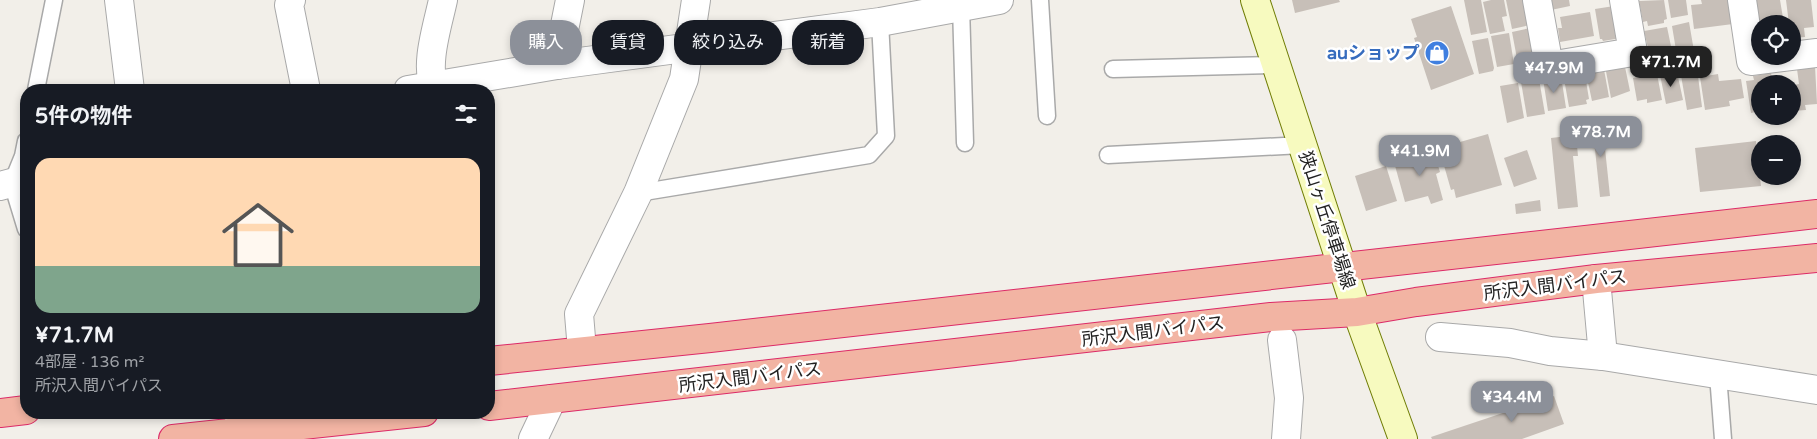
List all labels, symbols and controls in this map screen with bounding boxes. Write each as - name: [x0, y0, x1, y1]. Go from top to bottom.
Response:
- map controls: [1751, 15, 1801, 185]
- button: locate: [1751, 15, 1801, 65]
- chip: 購入: [510, 20, 582, 65]
- chip: 賃貸: [592, 20, 664, 65]
- chip: 絞り込み: [674, 20, 782, 65]
- chip: 新着: [792, 20, 864, 65]
- shop icon: auショップ: [1424, 40, 1450, 66]
- place label: auショップ: [1327, 42, 1420, 64]
- pin: ¥71.7M: [1630, 46, 1712, 88]
- pin: ¥47.9M: [1513, 52, 1595, 94]
- text: ¥71.7M: [1641, 52, 1701, 72]
- text: ¥47.9M: [1524, 58, 1584, 78]
- button: +: [1751, 75, 1801, 125]
- icon: filters: [452, 100, 480, 128]
- text: 5件の物件: [35, 104, 132, 129]
- pin: ¥78.7M: [1560, 116, 1642, 158]
- text: ¥78.7M: [1571, 122, 1631, 142]
- pin: ¥41.9M: [1379, 134, 1461, 177]
- button: −: [1751, 135, 1801, 185]
- text: ¥41.9M: [1390, 141, 1450, 161]
- street label: 狭山ヶ丘停車場線: [1294, 148, 1360, 292]
- icon: home: [213, 190, 303, 280]
- street label: 所沢入間バイパス: [1482, 265, 1628, 305]
- street label: 所沢入間バイパス: [1080, 311, 1226, 351]
- text: ¥71.7M: [35, 323, 114, 348]
- text: 4部屋 · 136 m²: [35, 352, 144, 372]
- street label: 所沢入間バイパス: [677, 357, 823, 397]
- text: 所沢入間バイパス: [35, 376, 163, 396]
- pin: ¥34.4M: [1471, 380, 1553, 423]
- text: ¥34.4M: [1482, 387, 1542, 407]

